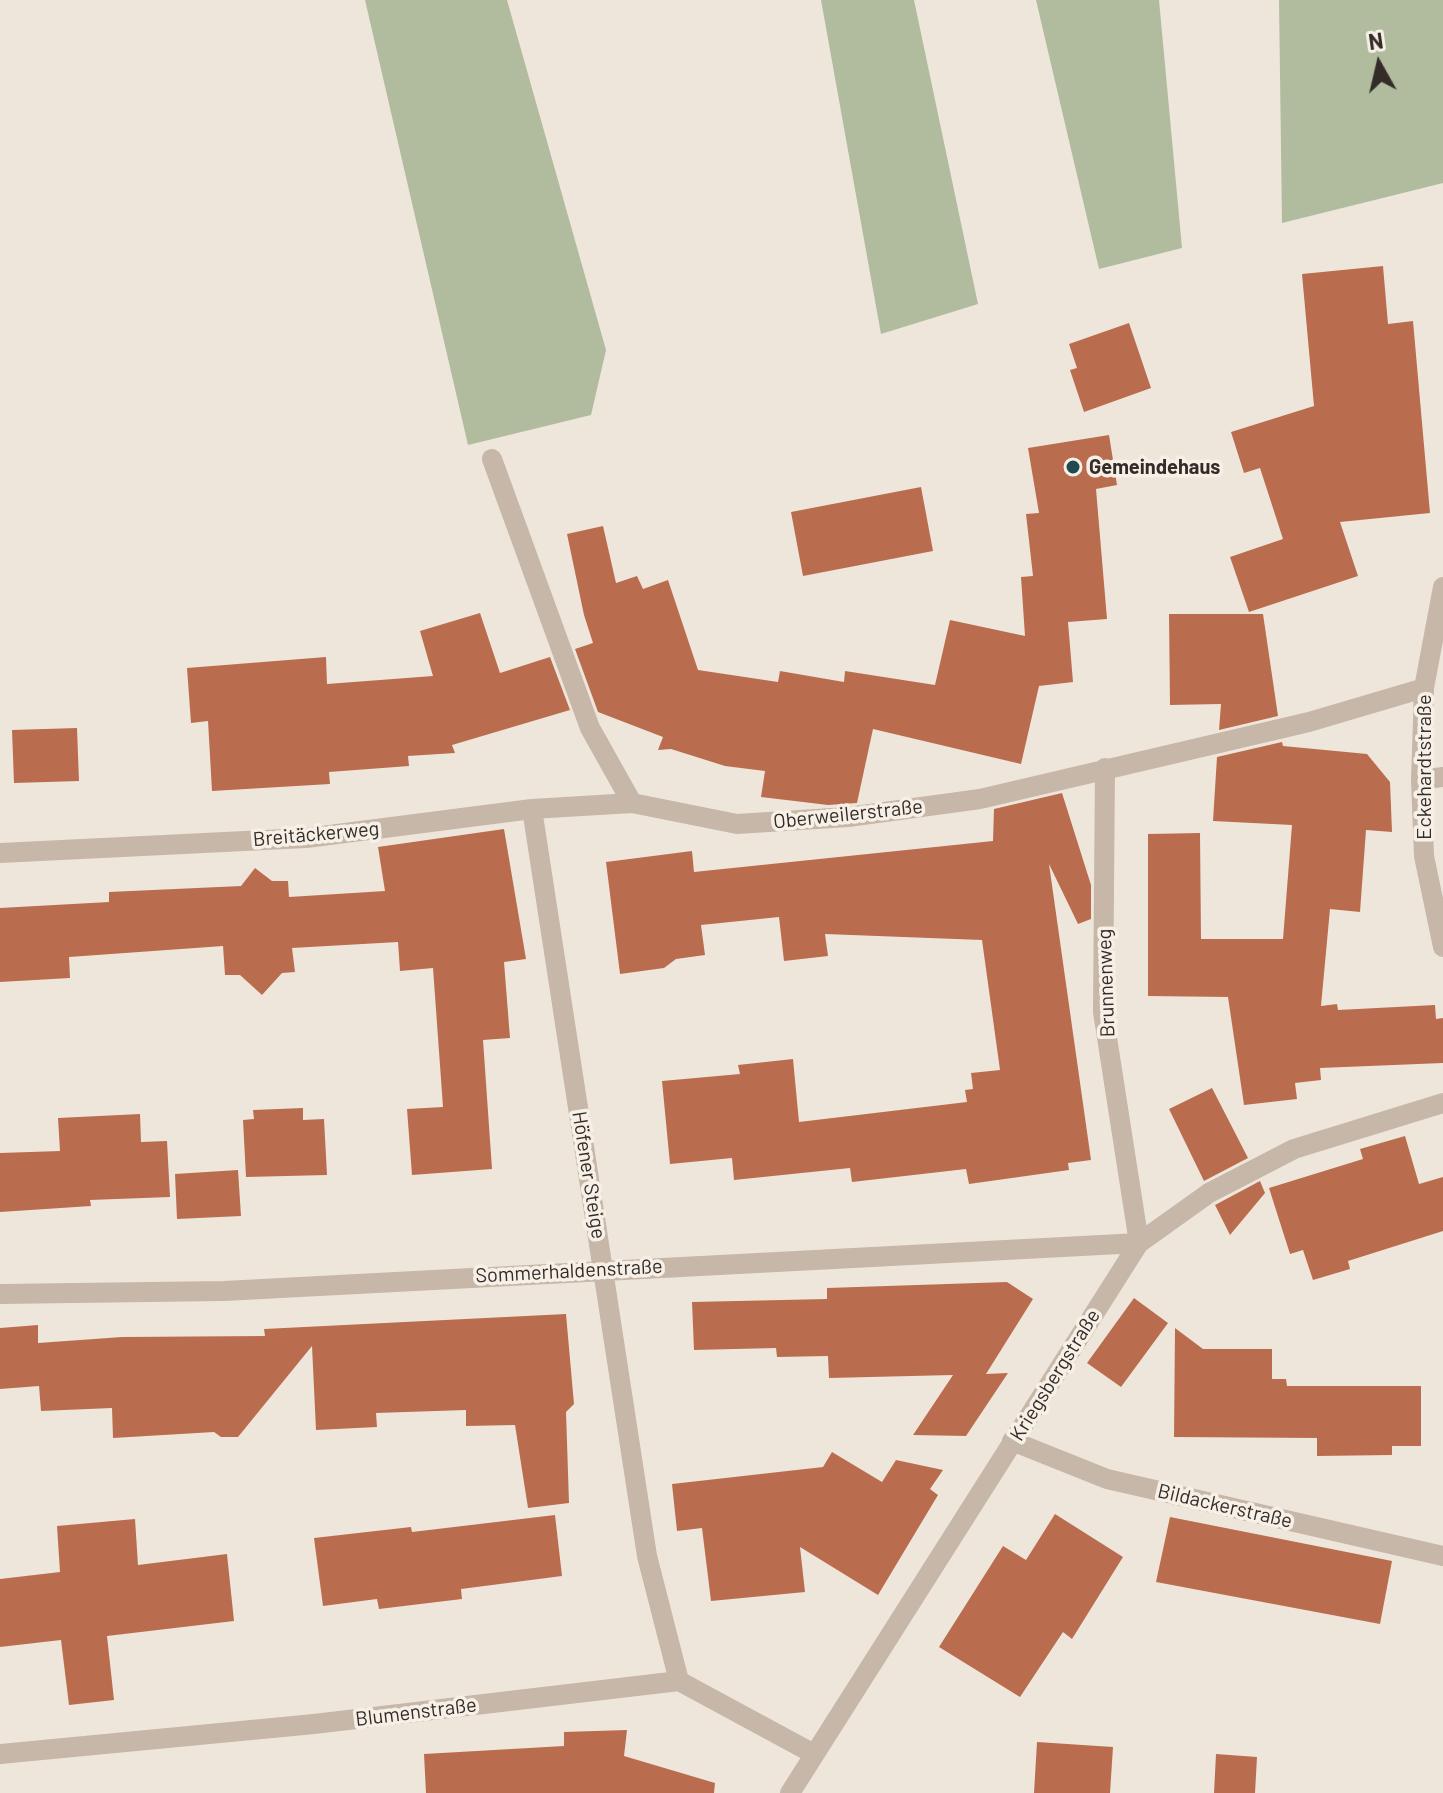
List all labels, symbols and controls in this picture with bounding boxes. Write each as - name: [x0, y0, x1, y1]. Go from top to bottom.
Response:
- north arrow: [1339, 24, 1419, 104]
- text: N: [1367, 26, 1385, 54]
- place label: Gemeindehaus: [1089, 455, 1220, 479]
- marker: Gemeindehaus: [1064, 458, 1082, 476]
- street label: Eckehardtstraße: [1412, 694, 1436, 840]
- street label: Oberweilerstraße: [772, 794, 924, 834]
- street label: Breitäckerweg: [252, 817, 380, 851]
- street label: Brunnenweg: [1092, 928, 1120, 1038]
- street label: Höfener Steige: [567, 1109, 611, 1241]
- street label: Sommerhaldenstraße: [475, 1254, 663, 1288]
- street label: Kriegsbergstraße: [1005, 1305, 1105, 1445]
- street label: Bildackerstraße: [1155, 1479, 1295, 1533]
- street label: Blumenstraße: [354, 1693, 478, 1731]

